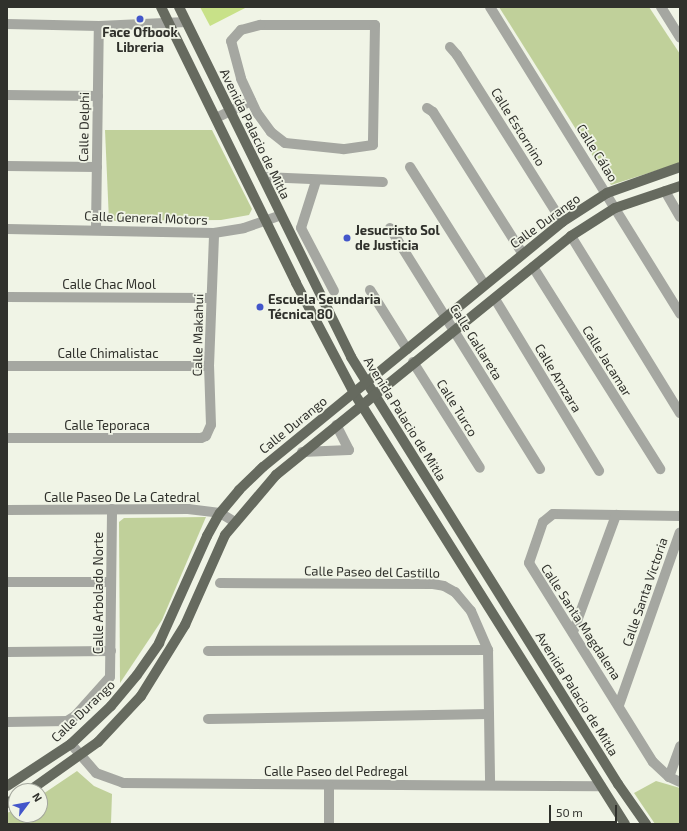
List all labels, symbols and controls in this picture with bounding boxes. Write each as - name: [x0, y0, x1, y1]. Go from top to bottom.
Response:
- marker: Face Ofbook Libreria: [135, 14, 145, 24]
- place label: Face Ofbook Libreria: [102, 25, 178, 56]
- street label: Avenida Palacio de Mitla: [217, 66, 293, 202]
- street label: Calle Estornino: [488, 85, 548, 169]
- street label: Calle Delphi: [76, 92, 92, 162]
- street label: Calle Cálao: [573, 121, 621, 185]
- street label: Calle Durango: [507, 190, 583, 252]
- street label: Calle General Motors: [84, 208, 208, 228]
- place label: Jesucristo Sol de Justicia: [355, 223, 440, 254]
- marker: Jesucristo Sol de Justicia: [342, 233, 352, 243]
- street label: Calle Chac Mool: [62, 276, 156, 292]
- place label: Escuela Seundaria Técnica 80: [268, 292, 381, 323]
- street label: Calle Makahui: [189, 294, 207, 376]
- street label: Calle Gallareta: [446, 301, 506, 383]
- marker: Escuela Seundaria Técnica 80: [255, 302, 265, 312]
- street label: Calle Jacamar: [579, 323, 635, 399]
- street label: Calle Amzara: [531, 341, 585, 415]
- street label: Calle Chimalistac: [58, 345, 158, 361]
- street label: Avenida Palacio de Mitla: [360, 354, 450, 484]
- street label: Calle Turco: [433, 376, 481, 440]
- street label: Calle Durango: [256, 393, 330, 457]
- street label: Calle Teporaca: [64, 417, 150, 433]
- street label: Calle Paseo De La Catedral: [44, 489, 200, 505]
- street label: Calle Arbolado Norte: [90, 532, 106, 654]
- street label: Calle Santa Victoria: [619, 535, 671, 649]
- street label: Calle Santa Magdalena: [538, 561, 624, 683]
- street label: Calle Paseo del Castillo: [304, 563, 440, 581]
- street label: Avenida Palacio de Mitla: [532, 629, 622, 759]
- street label: Calle Durango: [48, 677, 118, 745]
- street label: Calle Paseo del Pedregal: [264, 763, 408, 779]
- north arrow: [8, 783, 48, 823]
- text: N: [30, 790, 45, 804]
- scale bar: [551, 797, 619, 823]
- text: 50 m: [556, 805, 583, 819]

